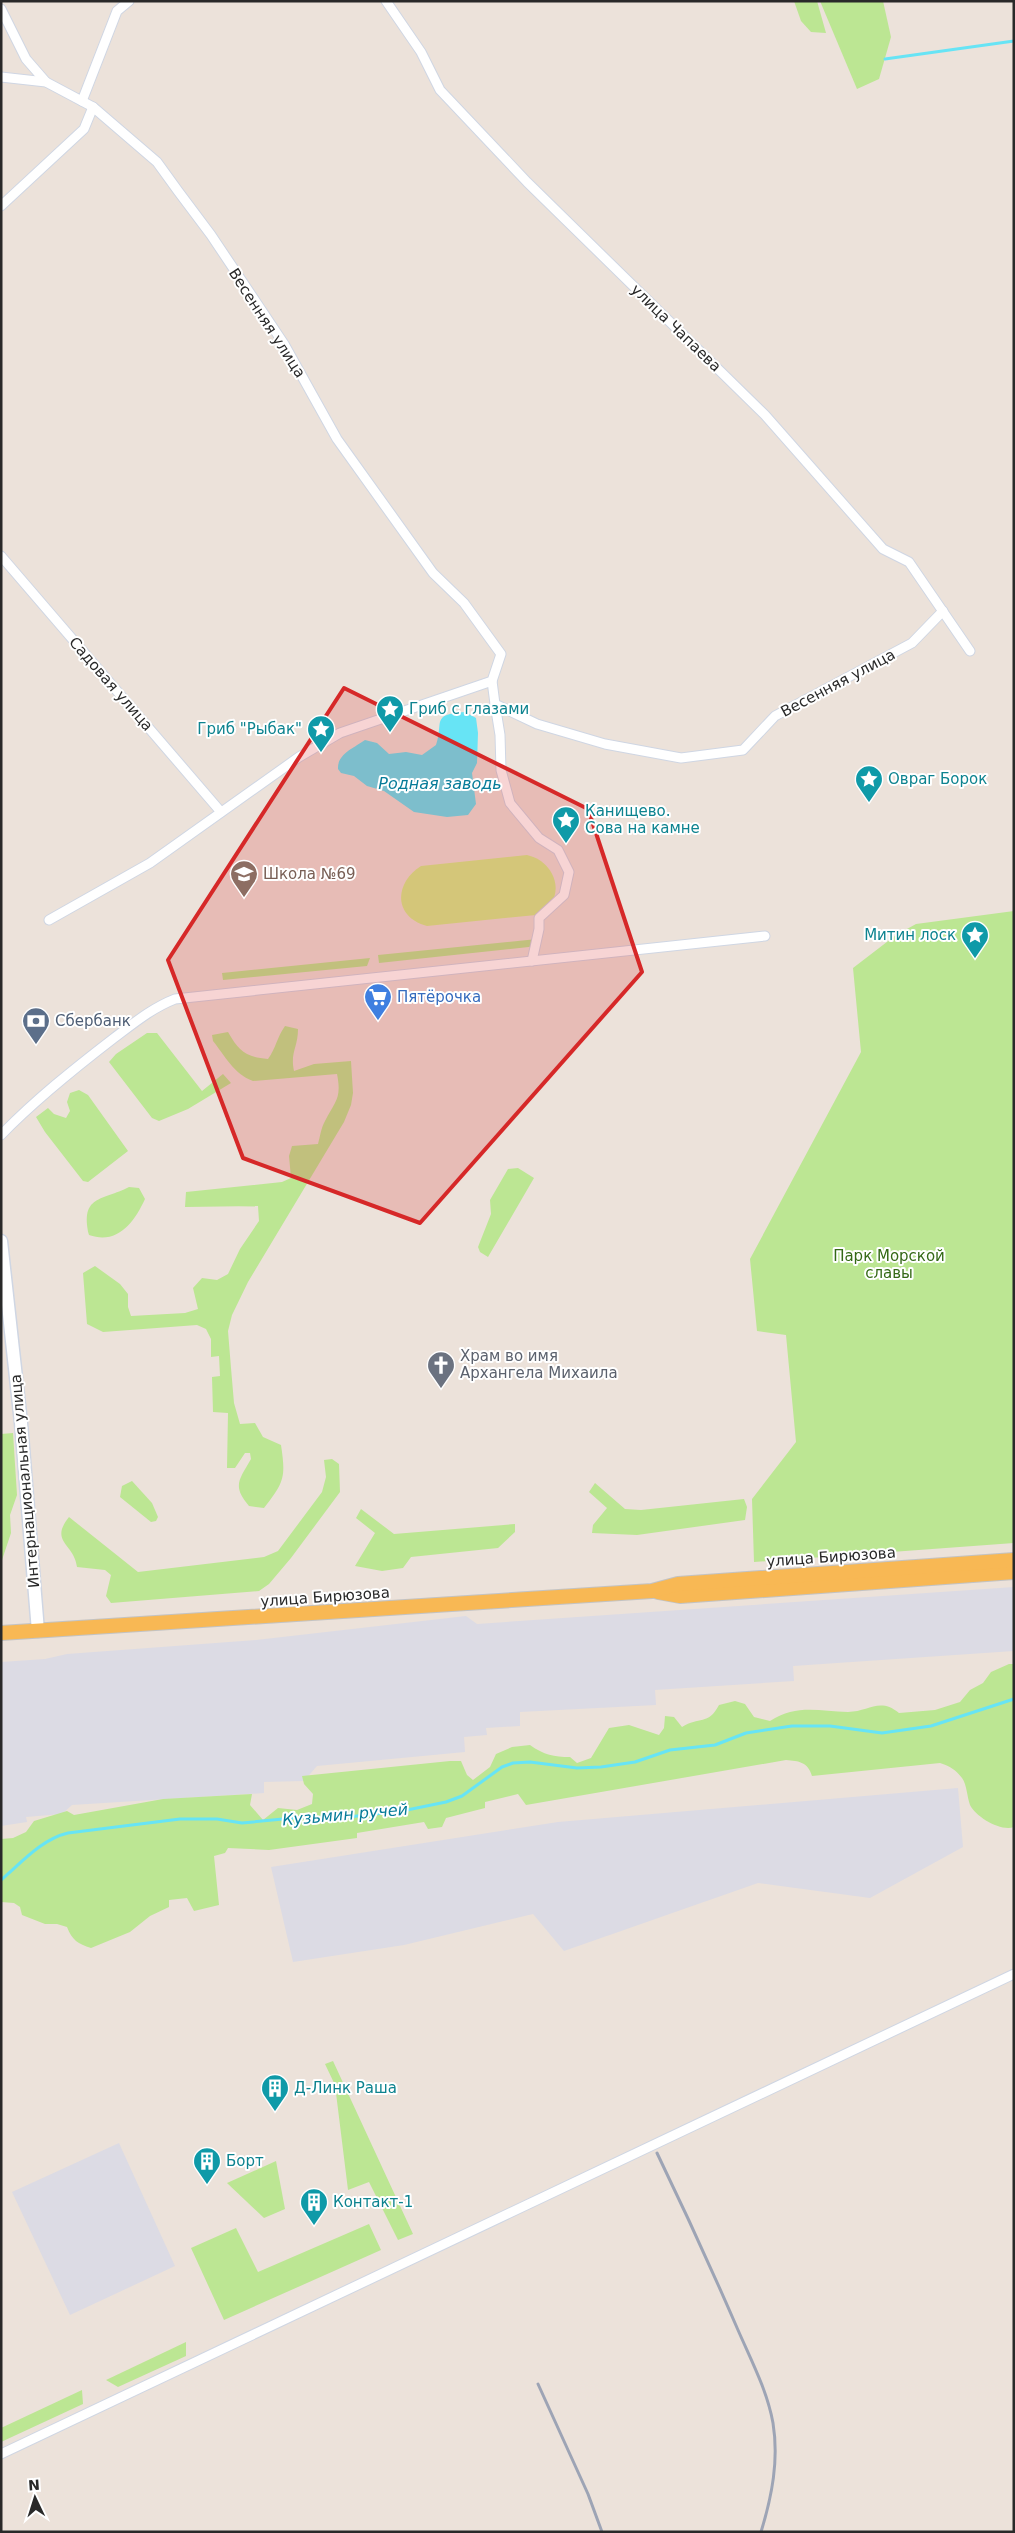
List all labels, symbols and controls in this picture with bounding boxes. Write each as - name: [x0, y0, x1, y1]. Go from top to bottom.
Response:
- street label: Весенняя улица: [225, 265, 309, 381]
- street label: улица Чапаева: [627, 280, 725, 376]
- street label: Садовая улица: [65, 633, 157, 735]
- street label: Весенняя улица: [778, 645, 898, 721]
- place icon: Гриб с глазами: [375, 694, 405, 733]
- place label: Гриб с глазами: [409, 700, 529, 718]
- place icon: Гриб "Рыбак": [306, 714, 336, 753]
- place label: Гриб "Рыбак": [197, 720, 302, 738]
- place icon: Овраг Борок: [854, 764, 884, 803]
- place label: Овраг Борок: [888, 770, 987, 788]
- water label: Родная заводь: [378, 774, 502, 793]
- place label: Канищево. Сова на камне: [585, 802, 700, 837]
- place icon: Канищево. Сова на камне: [551, 805, 581, 844]
- school or university icon: Школа №69: [229, 859, 259, 898]
- place label: Школа №69: [263, 865, 356, 883]
- place icon: Митин лоск: [960, 920, 990, 959]
- place label: Митин лоск: [864, 926, 956, 944]
- supermarket icon: Пятёрочка: [363, 982, 393, 1021]
- place label: Пятёрочка: [397, 988, 481, 1006]
- bank icon: Сбербанк: [21, 1006, 51, 1045]
- place label: Сбербанк: [55, 1012, 131, 1030]
- park label: Парк Морской славы: [833, 1247, 945, 1282]
- place label: Храм во имя Архангела Михаила: [460, 1347, 618, 1382]
- church icon: Храм во имя Архангела Михаила: [426, 1350, 456, 1389]
- street label: Интернациональная улица: [7, 1373, 43, 1589]
- street label: улица Бирюзова: [766, 1543, 896, 1571]
- street label: улица Бирюзова: [260, 1583, 390, 1611]
- water label: Кузьмин ручей: [281, 1800, 409, 1829]
- building icon: Д-Линк Раша: [260, 2073, 290, 2112]
- place label: Д-Линк Раша: [294, 2079, 397, 2097]
- building icon: Борт: [192, 2146, 222, 2185]
- place label: Борт: [226, 2152, 264, 2170]
- building icon: Контакт-1: [299, 2187, 329, 2226]
- place label: Контакт-1: [333, 2193, 413, 2211]
- north arrow: [10, 2473, 60, 2523]
- text: N: [28, 2477, 40, 2493]

